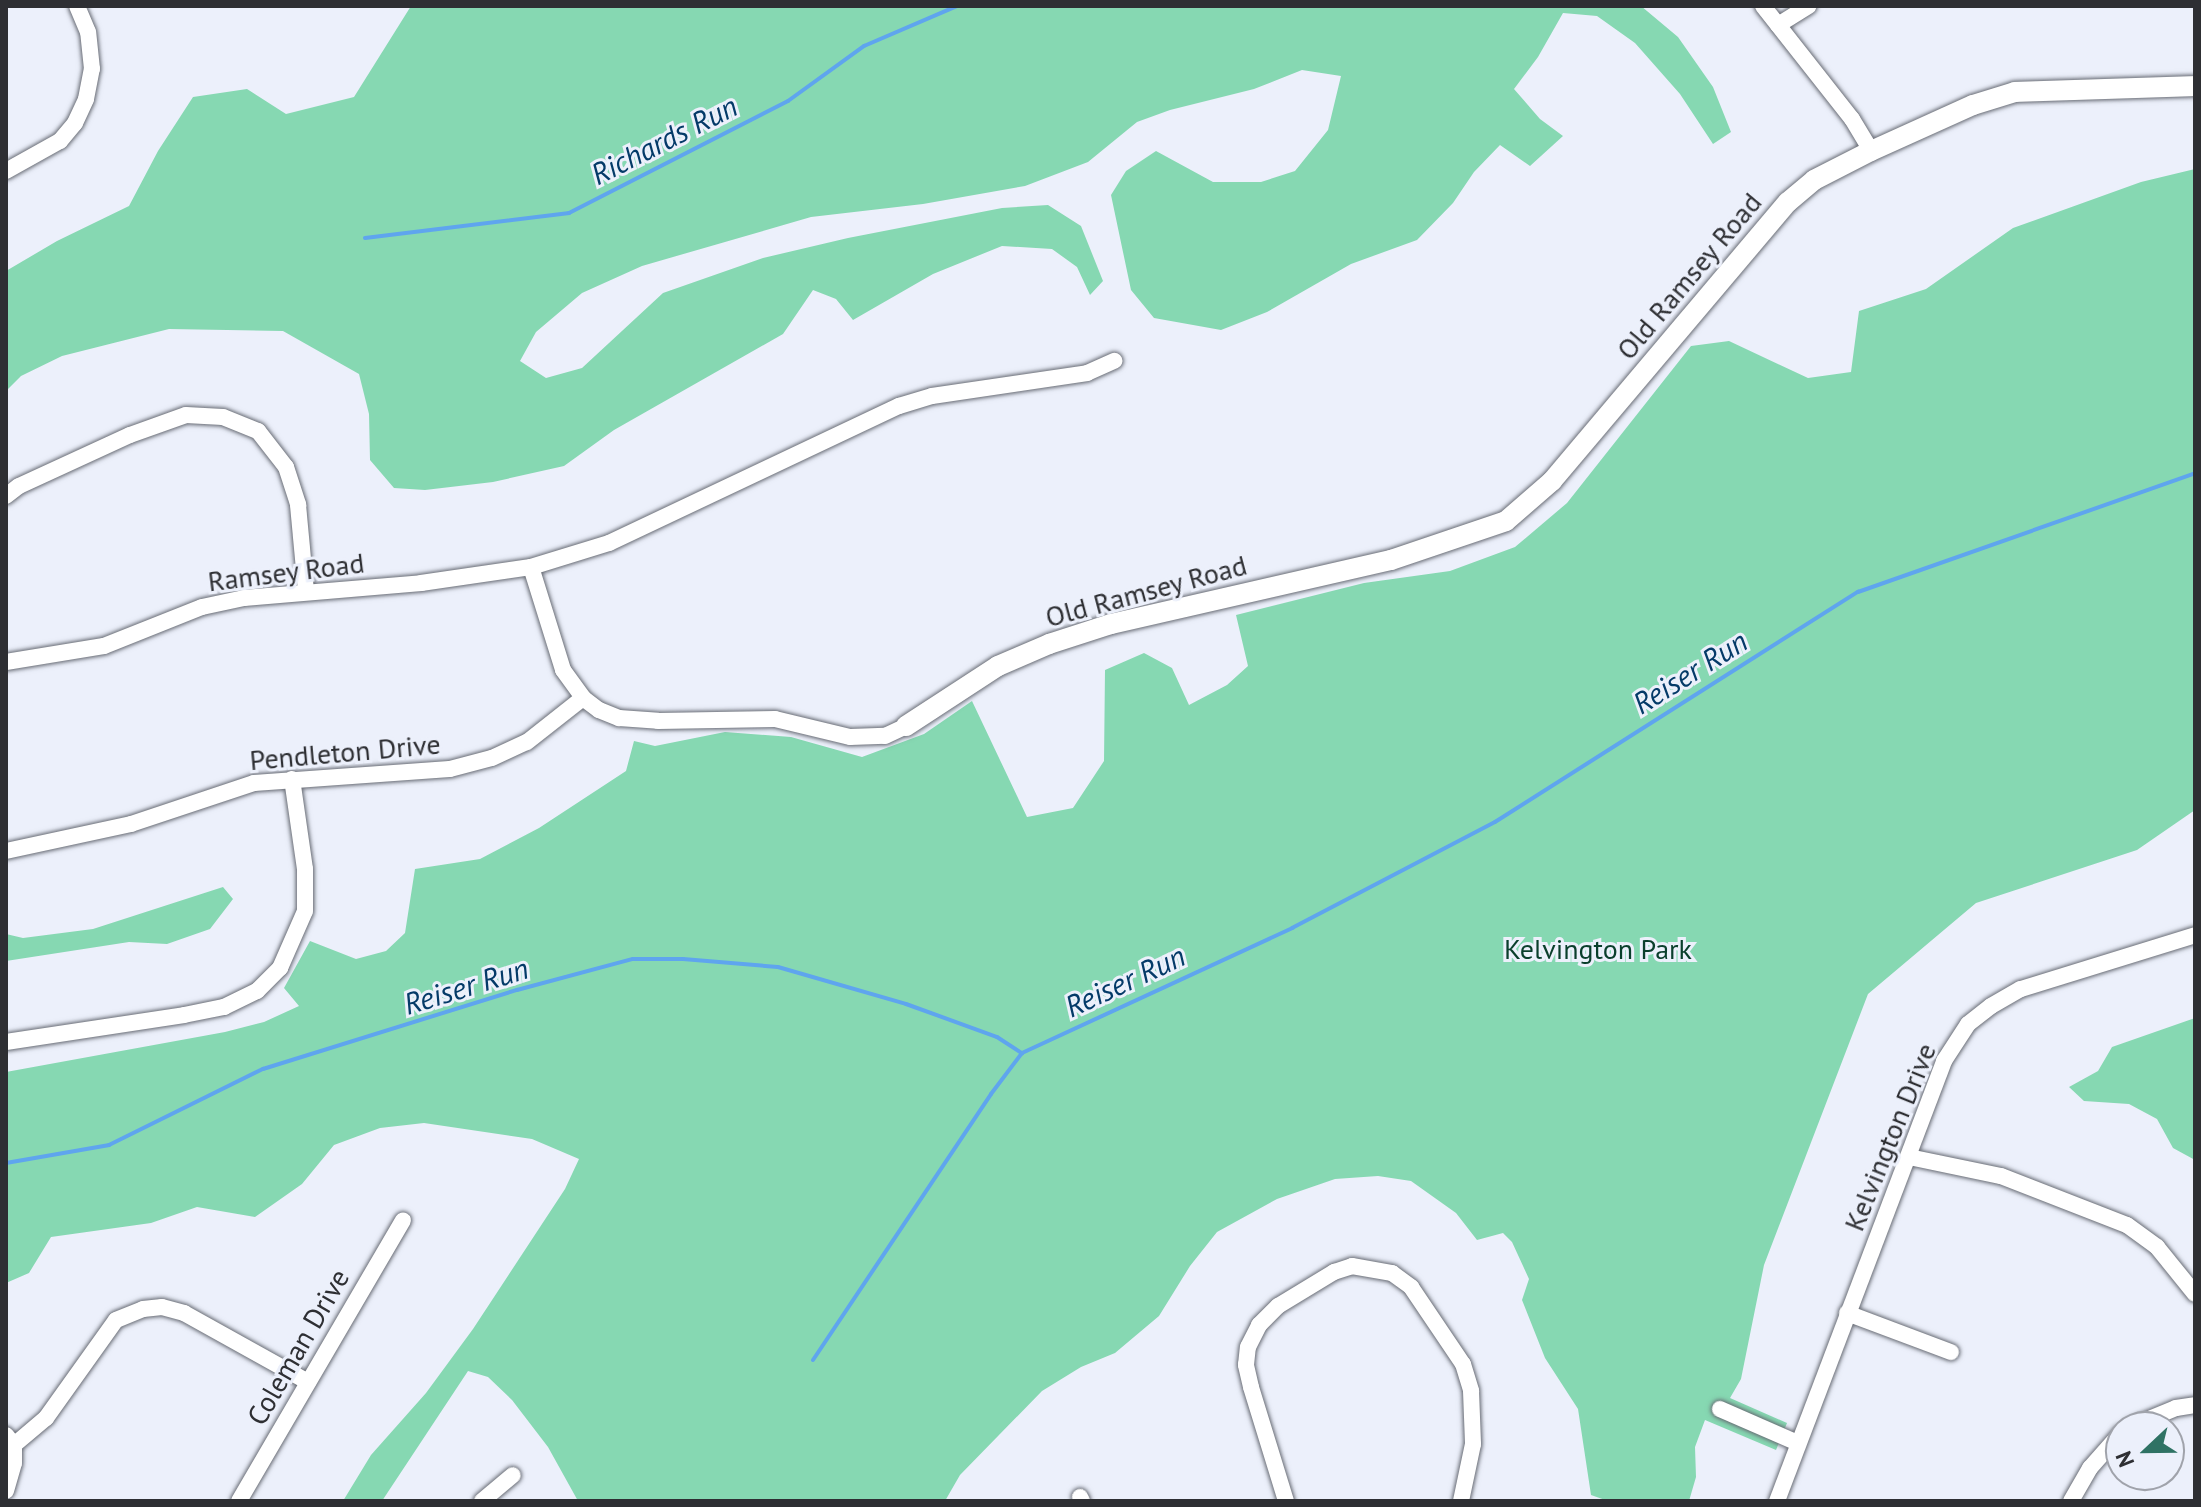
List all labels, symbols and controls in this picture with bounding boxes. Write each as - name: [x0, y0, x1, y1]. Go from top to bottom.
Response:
- water label: Richards Run: [585, 88, 743, 192]
- street label: Old Ramsey Road: [1609, 186, 1769, 366]
- street label: Ramsey Road: [205, 546, 367, 598]
- street label: Old Ramsey Road: [1041, 548, 1251, 634]
- water label: Reiser Run: [1626, 623, 1754, 721]
- street label: Pendleton Drive: [248, 727, 442, 777]
- park label: Kelvington Park: [1504, 932, 1692, 966]
- water label: Reiser Run: [1059, 938, 1191, 1024]
- water label: Reiser Run: [399, 950, 533, 1022]
- street label: Kelvington Drive: [1837, 1038, 1943, 1236]
- street label: Coleman Drive: [240, 1263, 356, 1431]
- north arrow: [2105, 1411, 2185, 1491]
- text: N: [2109, 1447, 2140, 1471]

